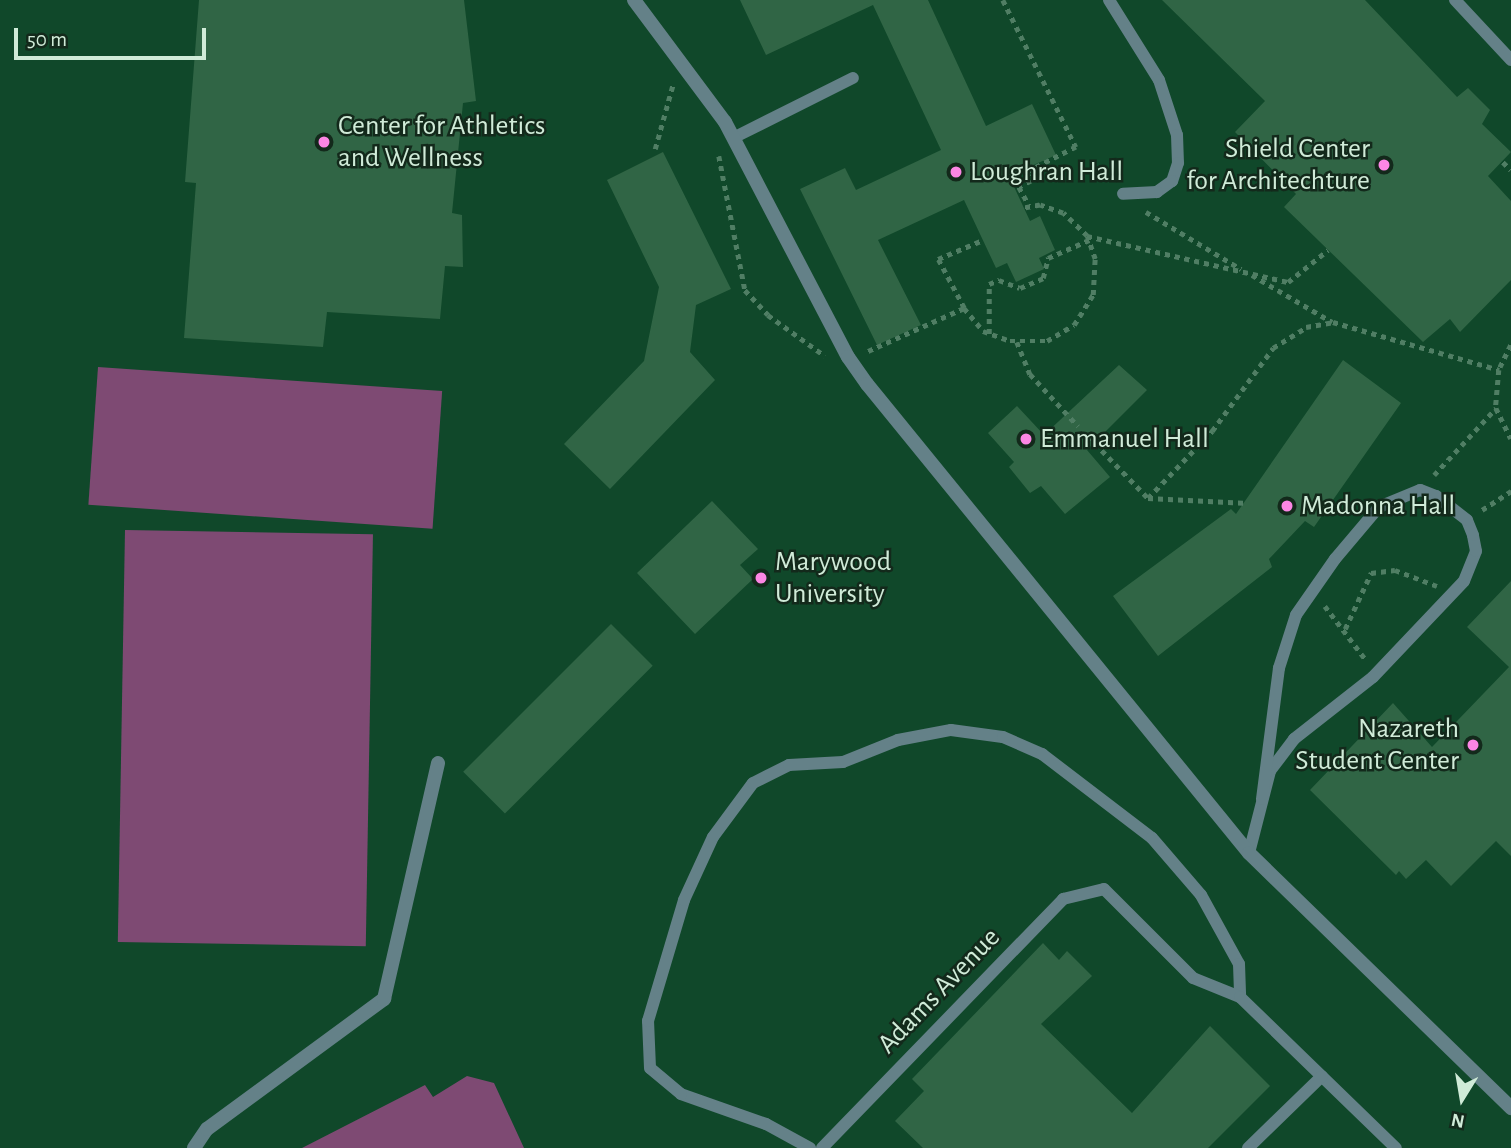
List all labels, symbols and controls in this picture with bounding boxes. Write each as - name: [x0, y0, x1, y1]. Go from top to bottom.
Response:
- scale bar: [18, 14, 210, 58]
- text: 50 m: [27, 29, 67, 50]
- place label: Center for Athletics and Wellness: [338, 109, 545, 175]
- place label: Shield Center for Architechture: [1186, 132, 1370, 198]
- marker: Center for Athletics and Wellness: [316, 134, 332, 150]
- place label: Loughran Hall: [970, 155, 1123, 189]
- marker: Shield Center for Architechture: [1376, 157, 1392, 173]
- marker: Loughran Hall: [948, 164, 964, 180]
- place label: Emmanuel Hall: [1040, 422, 1209, 456]
- marker: Emmanuel Hall: [1018, 431, 1034, 447]
- place label: Madonna Hall: [1301, 489, 1455, 523]
- marker: Madonna Hall: [1279, 498, 1295, 514]
- place label: Marywood University: [775, 545, 891, 611]
- marker: Marywood University: [753, 570, 769, 586]
- place label: Nazareth Student Center: [1295, 712, 1459, 778]
- marker: Nazareth Student Center: [1465, 737, 1481, 753]
- street label: Adams Avenue: [871, 921, 1007, 1061]
- north arrow: [1427, 1064, 1497, 1134]
- text: N: [1450, 1110, 1466, 1131]

